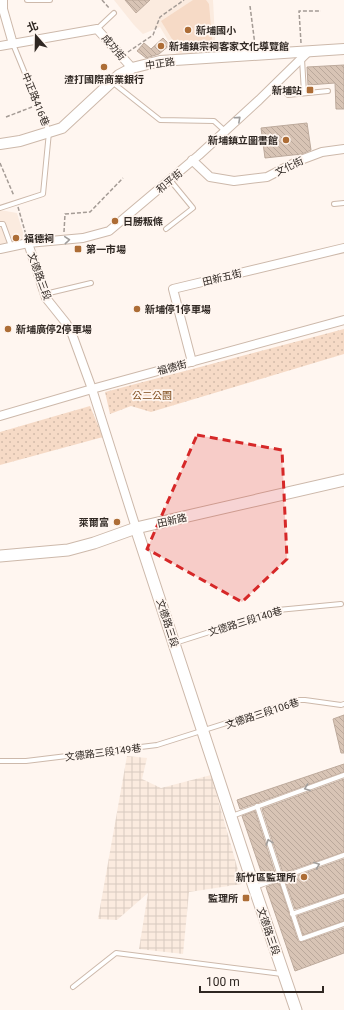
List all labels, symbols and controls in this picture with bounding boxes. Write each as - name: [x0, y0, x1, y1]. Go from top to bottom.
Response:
- north arrow: [16, 16, 56, 56]
- text: 北: [25, 19, 40, 35]
- marker: 新埔國小: [183, 25, 193, 35]
- place label: 新埔國小: [196, 25, 237, 36]
- street label: 成功街: [100, 32, 128, 62]
- marker: 新埔鎮宗祠客家文化導覽館: [156, 41, 166, 51]
- place label: 新埔鎮宗祠客家文化導覽館: [169, 41, 289, 52]
- street label: 中正路: [144, 56, 176, 71]
- marker: 渣打國際商業銀行: [99, 62, 109, 72]
- street label: 中正路416巷: [20, 71, 51, 128]
- place label: 渣打國際商業銀行: [64, 74, 144, 85]
- place label: 新埔站: [272, 85, 302, 96]
- marker: 新埔站: [305, 85, 315, 95]
- one-way arrow: [234, 117, 241, 124]
- place label: 新埔鎮立圖書館: [208, 135, 278, 146]
- marker: 新埔鎮立圖書館: [281, 135, 291, 145]
- street label: 文化街: [273, 155, 305, 178]
- street label: 和平街: [154, 168, 184, 195]
- marker: 日勝粄條: [110, 216, 120, 226]
- place label: 日勝粄條: [123, 216, 163, 227]
- marker: 福德祠: [11, 233, 21, 243]
- place label: 福德祠: [24, 233, 54, 244]
- one-way arrow: [64, 235, 70, 244]
- marker: 第一市場: [73, 244, 83, 254]
- place label: 第一市場: [86, 244, 126, 255]
- street label: 文德路三段: [26, 251, 53, 302]
- street label: 田新五街: [201, 267, 243, 288]
- marker: 新埔停1停車場: [132, 304, 142, 314]
- place label: 新埔停1停車場: [145, 304, 211, 315]
- marker: 新埔廣停2停車場: [3, 324, 13, 334]
- place label: 新埔廣停2停車場: [16, 324, 92, 335]
- street label: 福德街: [156, 358, 188, 377]
- park label: 公二公園: [132, 390, 172, 401]
- street label: 田新路: [156, 512, 188, 529]
- place label: 萊爾富: [79, 517, 109, 528]
- marker: 萊爾富: [112, 517, 122, 527]
- street label: 文德路三段: [155, 598, 180, 649]
- street label: 文德路三段140巷: [207, 605, 284, 638]
- street label: 文德路三段106巷: [224, 696, 300, 731]
- street label: 文德路三段149巷: [64, 742, 142, 763]
- one-way arrow: [304, 783, 311, 792]
- one-way arrow: [265, 839, 274, 846]
- one-way arrow: [314, 861, 321, 869]
- place label: 新竹區監理所: [236, 872, 296, 883]
- marker: 新竹區監理所: [299, 872, 309, 882]
- place label: 監理所: [208, 893, 238, 904]
- marker: 監理所: [241, 893, 251, 903]
- street label: 文德路三段: [255, 906, 282, 957]
- scale bar: [200, 968, 323, 994]
- text: 100 m: [206, 975, 240, 989]

